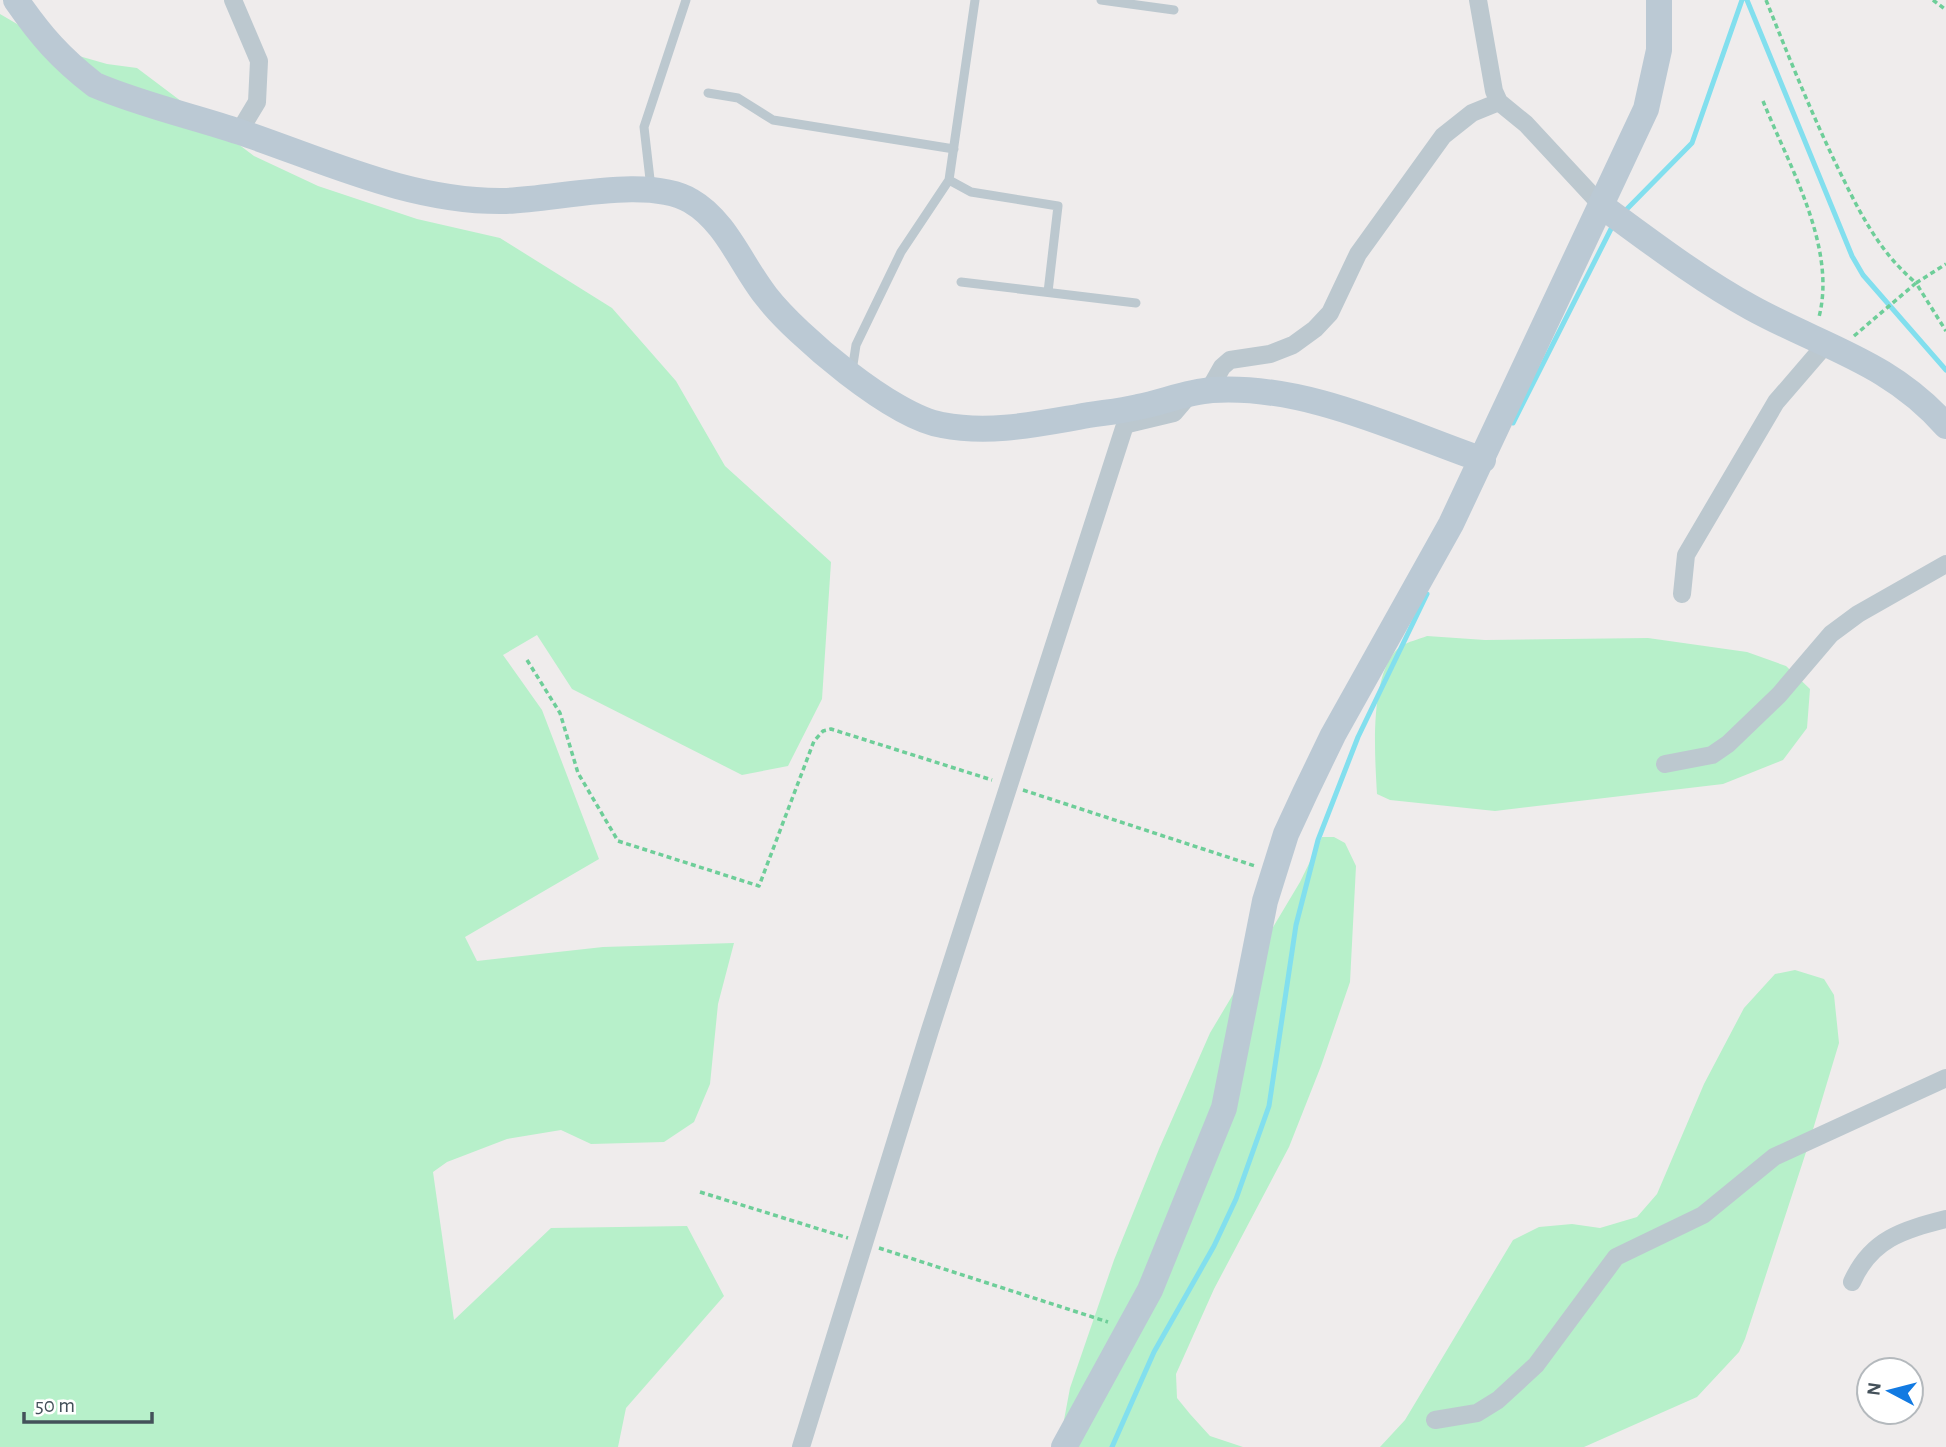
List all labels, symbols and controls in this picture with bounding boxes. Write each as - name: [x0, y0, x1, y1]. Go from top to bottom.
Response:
- north arrow: [1855, 1356, 1925, 1426]
- scale bar: [24, 1380, 152, 1424]
- text: N: [1864, 1381, 1885, 1397]
- text: 50 m: [35, 1395, 75, 1416]

